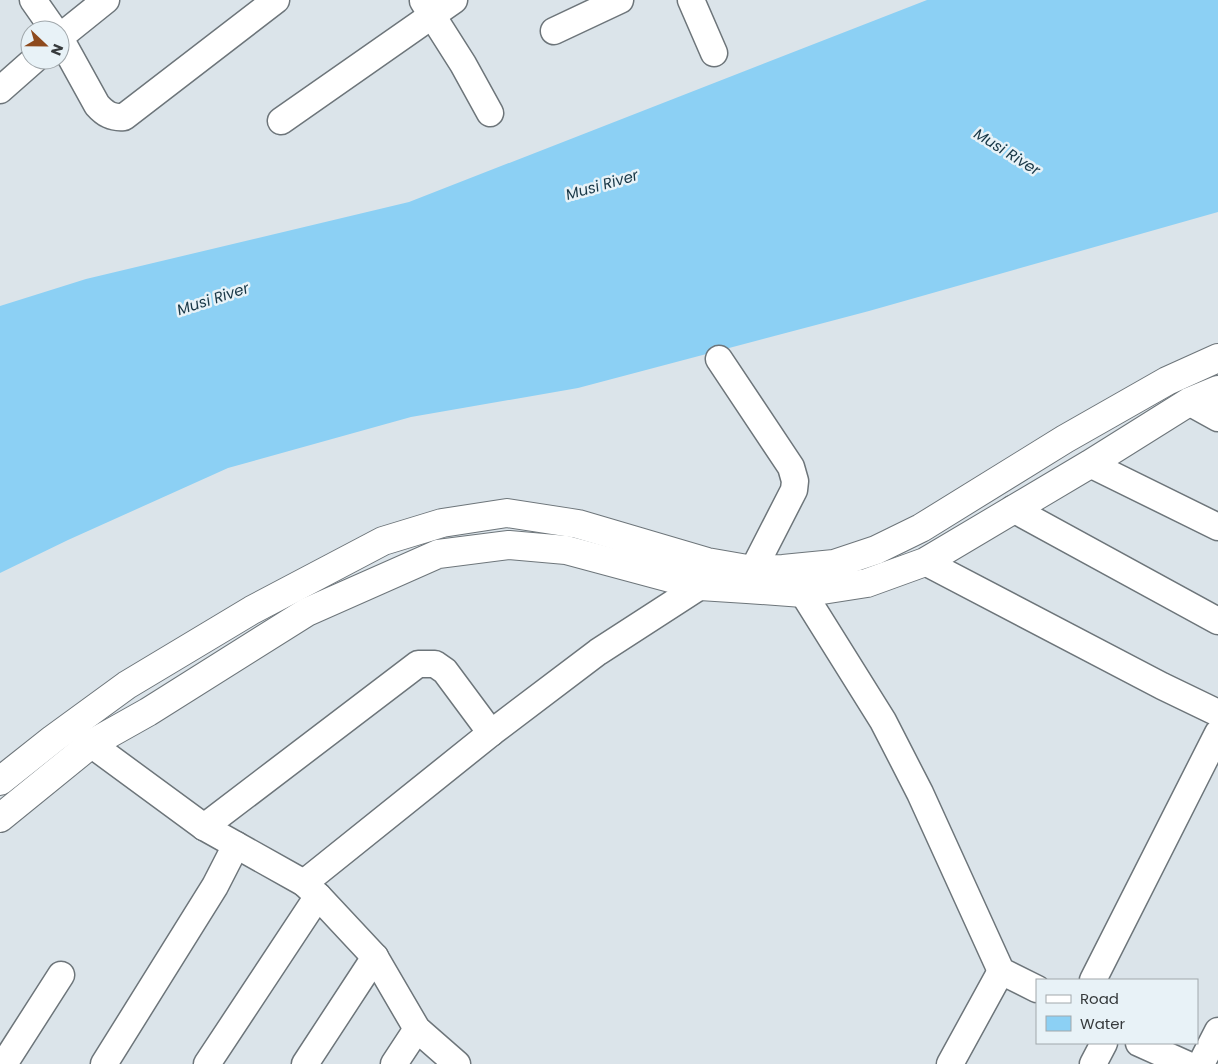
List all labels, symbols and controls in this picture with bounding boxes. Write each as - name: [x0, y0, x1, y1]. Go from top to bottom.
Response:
- north arrow: [20, 20, 70, 70]
- text: N: [46, 41, 68, 58]
- water label: Musi River: [970, 123, 1045, 180]
- water label: Musi River: [563, 164, 641, 205]
- water label: Musi River: [174, 277, 252, 320]
- legend: [1036, 979, 1198, 1044]
- text: Road: [1080, 988, 1119, 1009]
- text: Water: [1080, 1013, 1126, 1034]

